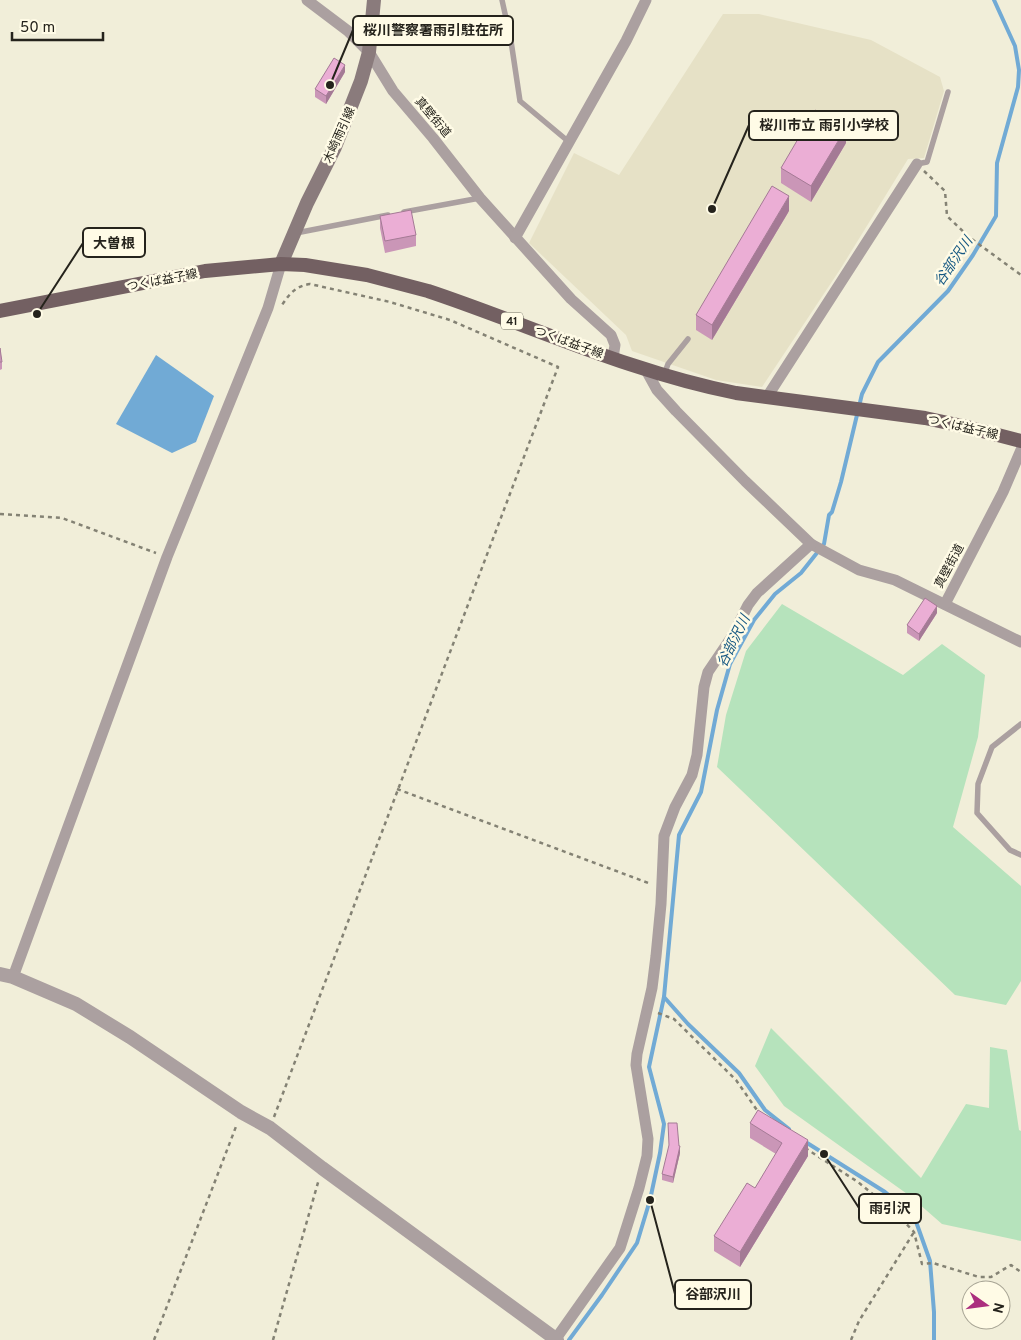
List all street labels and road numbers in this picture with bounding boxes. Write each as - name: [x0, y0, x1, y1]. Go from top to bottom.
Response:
- street label: 真壁街道: [411, 94, 454, 141]
- street label: 木崎雨引線: [320, 105, 359, 166]
- street label: つくば益子線: [125, 266, 199, 296]
- road number: 41: [501, 312, 523, 330]
- street label: つくば益子線: [532, 323, 605, 363]
- street label: つくば益子線: [926, 412, 1000, 444]
- street label: 真壁街道: [932, 542, 968, 591]

